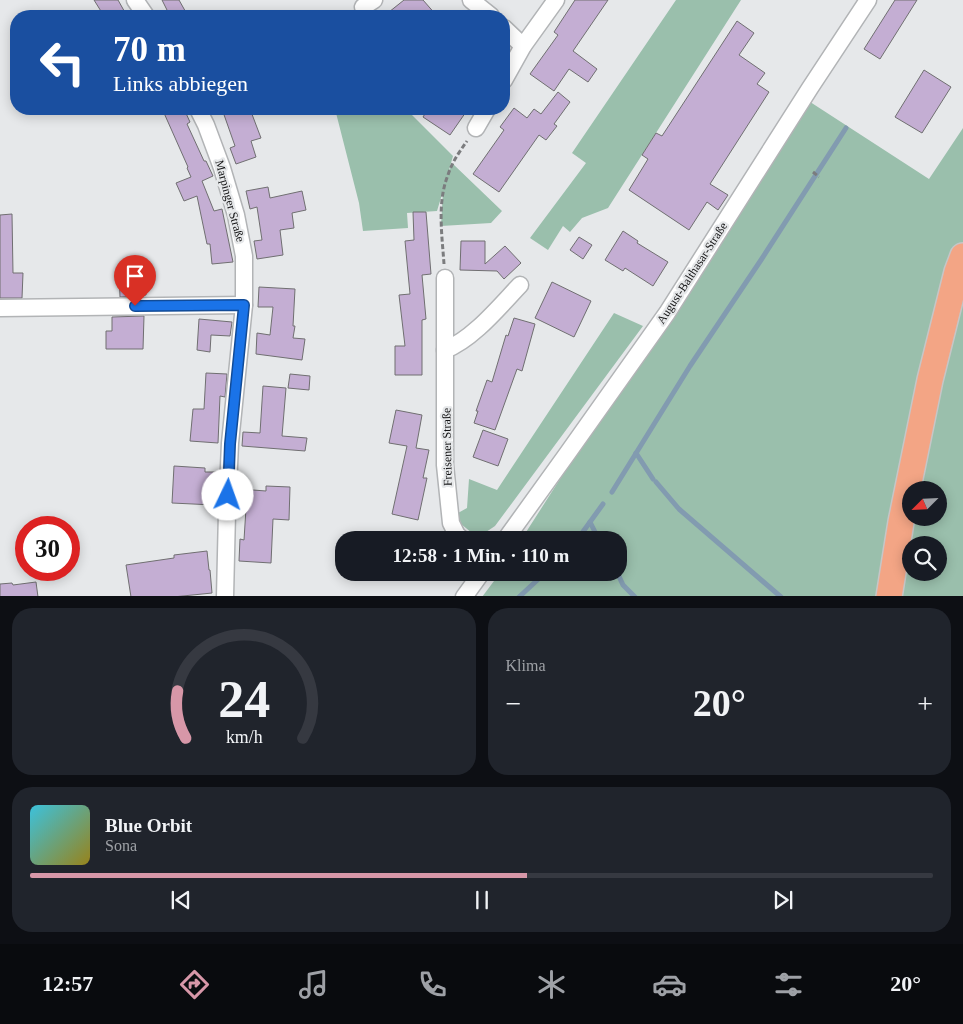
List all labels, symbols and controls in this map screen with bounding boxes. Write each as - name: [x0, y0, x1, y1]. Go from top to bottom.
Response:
- icon: left: [30, 30, 95, 95]
- text: 70 m: [113, 30, 186, 69]
- text: Links abbiegen: [113, 71, 248, 96]
- street label: Marpinger Straße: [212, 158, 248, 244]
- street label: August-Balthasar-Straße: [654, 220, 730, 326]
- pin: [114, 255, 156, 306]
- icon: arrive: [121, 262, 149, 290]
- street label: Freisener Straße: [439, 408, 455, 486]
- position arrow: [201, 468, 253, 520]
- north arrow: [902, 481, 948, 526]
- map controls: [902, 481, 947, 581]
- speed limit sign: 30: [15, 516, 80, 581]
- button: search: [902, 536, 947, 581]
- text: 12:58 · 1 Min. · 110 m: [393, 545, 569, 566]
- text: Klima: [506, 657, 546, 674]
- text: 24: [218, 671, 270, 728]
- text: 20°: [693, 682, 746, 724]
- text: −: [506, 688, 521, 719]
- text: +: [917, 688, 933, 719]
- text: km/h: [225, 727, 262, 747]
- text: Blue Orbit: [105, 815, 192, 836]
- text: Sona: [105, 837, 137, 854]
- icon: previous: [167, 886, 195, 914]
- icon: pause: [468, 886, 496, 914]
- icon: next: [769, 886, 797, 914]
- icon: directions: [177, 967, 212, 1002]
- icon: music: [296, 967, 331, 1002]
- icon: phone: [415, 967, 450, 1002]
- icon: climate: [534, 967, 569, 1002]
- icon: car: [652, 967, 687, 1002]
- icon: filters: [771, 967, 806, 1002]
- text: 12:57: [42, 971, 93, 996]
- text: 20°: [890, 971, 921, 996]

